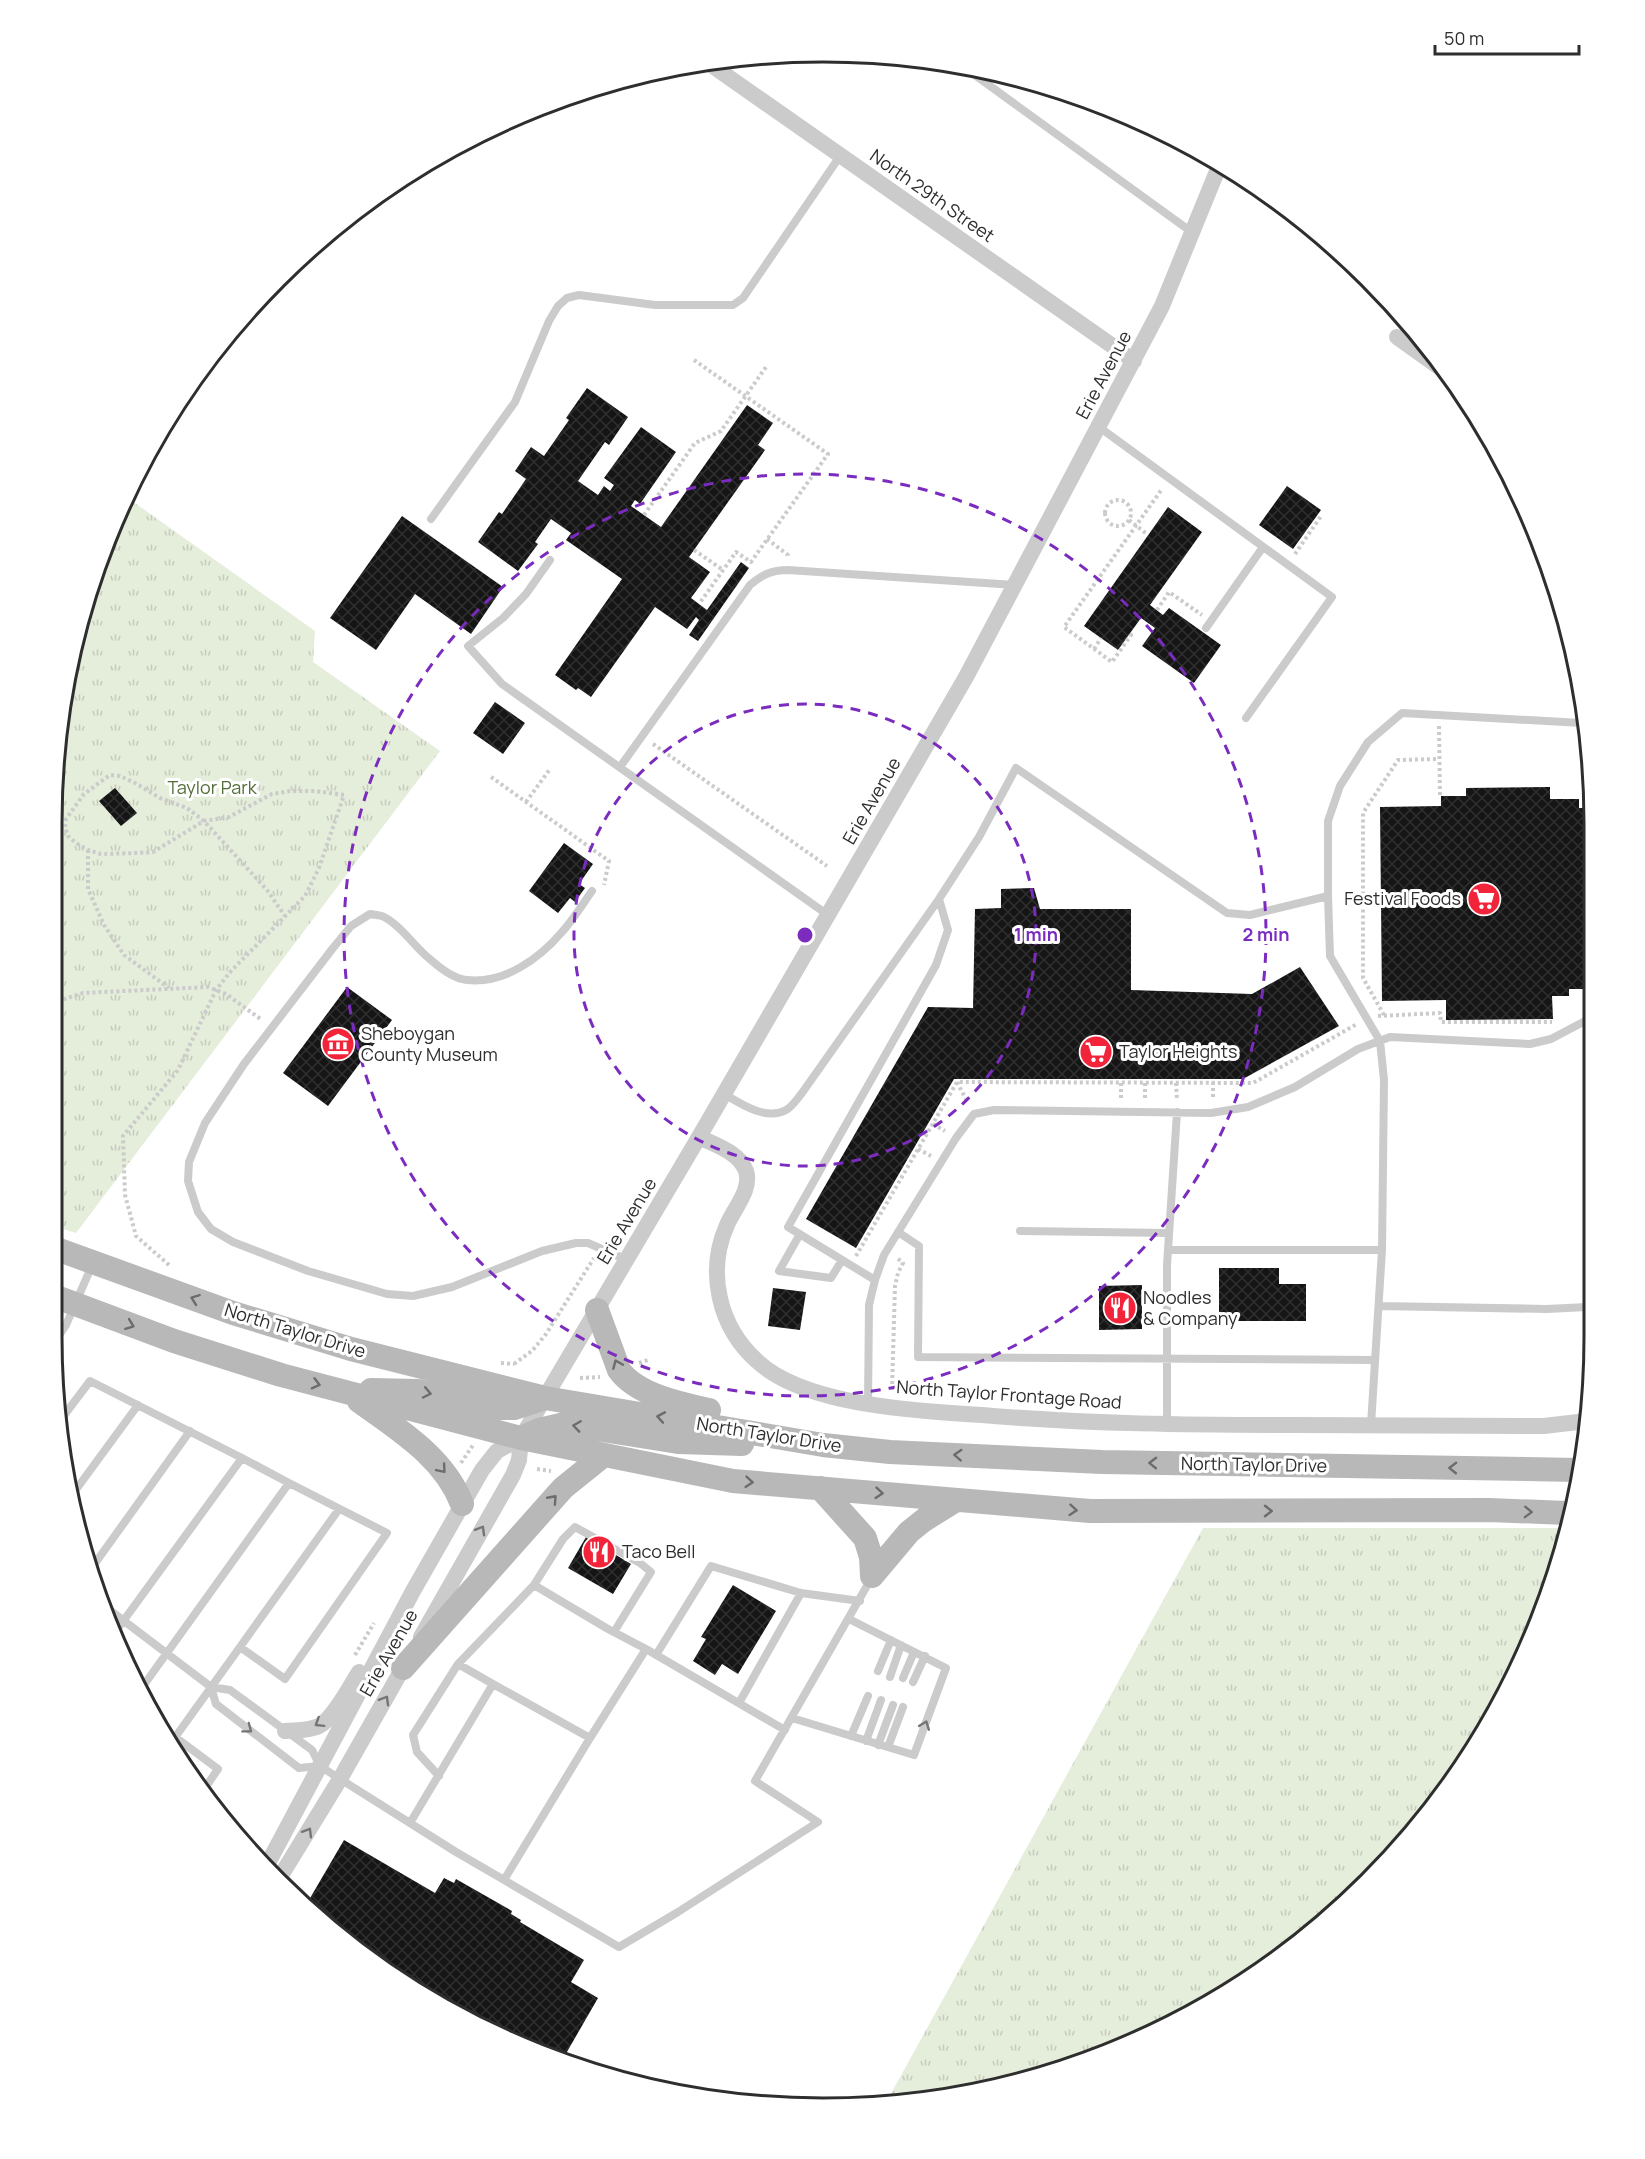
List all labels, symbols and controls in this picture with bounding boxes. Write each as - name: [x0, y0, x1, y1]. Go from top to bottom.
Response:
- scale bar: [1435, 18, 1579, 56]
- text: 50 m: [1444, 26, 1484, 50]
- street label: North 29th Street: [866, 143, 1000, 247]
- street label: Erie Avenue: [1070, 326, 1136, 423]
- street label: Erie Avenue: [837, 753, 906, 848]
- park label: Taylor Park: [167, 775, 258, 799]
- supermarket icon: Festival Foods: [1466, 881, 1502, 917]
- place label: Festival Foods: [1344, 886, 1461, 910]
- text: 1 min: [1014, 922, 1058, 946]
- text: 2 min: [1243, 922, 1289, 946]
- centre of rings: [795, 925, 815, 945]
- place label: Sheboygan County Museum: [361, 1021, 498, 1066]
- museum icon: Sheboygan County Museum: [320, 1026, 356, 1062]
- supermarket icon: Taylor Heights: [1078, 1034, 1114, 1070]
- place label: Taylor Heights: [1119, 1039, 1237, 1063]
- street label: Erie Avenue: [591, 1173, 661, 1268]
- place label: Noodles & Company: [1143, 1285, 1238, 1330]
- restaurant icon: Noodles & Company: [1102, 1290, 1138, 1326]
- one-way arrow: [190, 1294, 201, 1307]
- street label: North Taylor Drive: [222, 1297, 369, 1363]
- one-way arrow: [124, 1318, 135, 1330]
- one-way arrow: [612, 1359, 624, 1370]
- street label: North Taylor Frontage Road: [896, 1374, 1122, 1414]
- one-way arrow: [311, 1377, 321, 1390]
- one-way arrow: [422, 1385, 432, 1398]
- one-way arrow: [657, 1411, 667, 1424]
- street label: North Taylor Drive: [695, 1411, 843, 1457]
- one-way arrow: [572, 1420, 581, 1432]
- one-way arrow: [954, 1449, 963, 1462]
- street label: North Taylor Drive: [1181, 1451, 1327, 1477]
- one-way arrow: [1149, 1457, 1158, 1469]
- one-way arrow: [1449, 1461, 1458, 1474]
- one-way arrow: [434, 1462, 445, 1473]
- one-way arrow: [745, 1475, 754, 1488]
- one-way arrow: [874, 1486, 883, 1499]
- one-way arrow: [546, 1495, 557, 1505]
- one-way arrow: [1068, 1503, 1077, 1516]
- one-way arrow: [1263, 1505, 1272, 1517]
- one-way arrow: [1524, 1505, 1533, 1518]
- one-way arrow: [474, 1526, 485, 1537]
- restaurant icon: Taco Bell: [581, 1534, 617, 1570]
- place label: Taco Bell: [622, 1539, 695, 1563]
- street label: Erie Avenue: [354, 1605, 423, 1700]
- one-way arrow: [378, 1696, 389, 1706]
- one-way arrow: [315, 1716, 325, 1728]
- one-way arrow: [918, 1721, 930, 1732]
- one-way arrow: [242, 1722, 253, 1733]
- one-way arrow: [301, 1828, 312, 1838]

